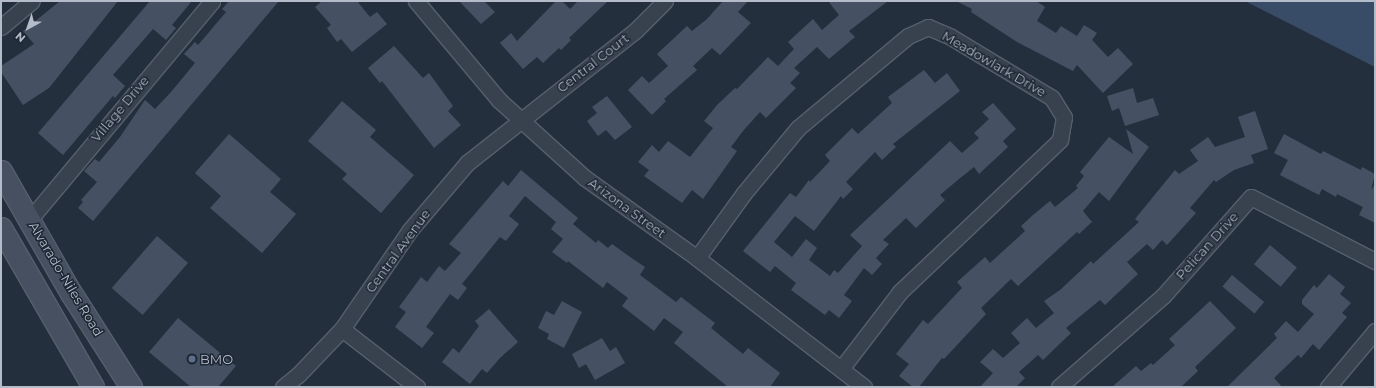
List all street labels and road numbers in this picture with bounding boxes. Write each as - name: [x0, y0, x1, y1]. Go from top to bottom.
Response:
- street label: Meadowlark Drive: [939, 28, 1049, 100]
- street label: Central Court: [554, 30, 632, 96]
- street label: Village Drive: [88, 73, 152, 145]
- street label: Arizona Street: [585, 175, 669, 241]
- street label: Central Avenue: [363, 206, 433, 296]
- street label: Pelican Drive: [1173, 209, 1241, 283]
- street label: Alvarado-Niles Road: [26, 219, 106, 339]

